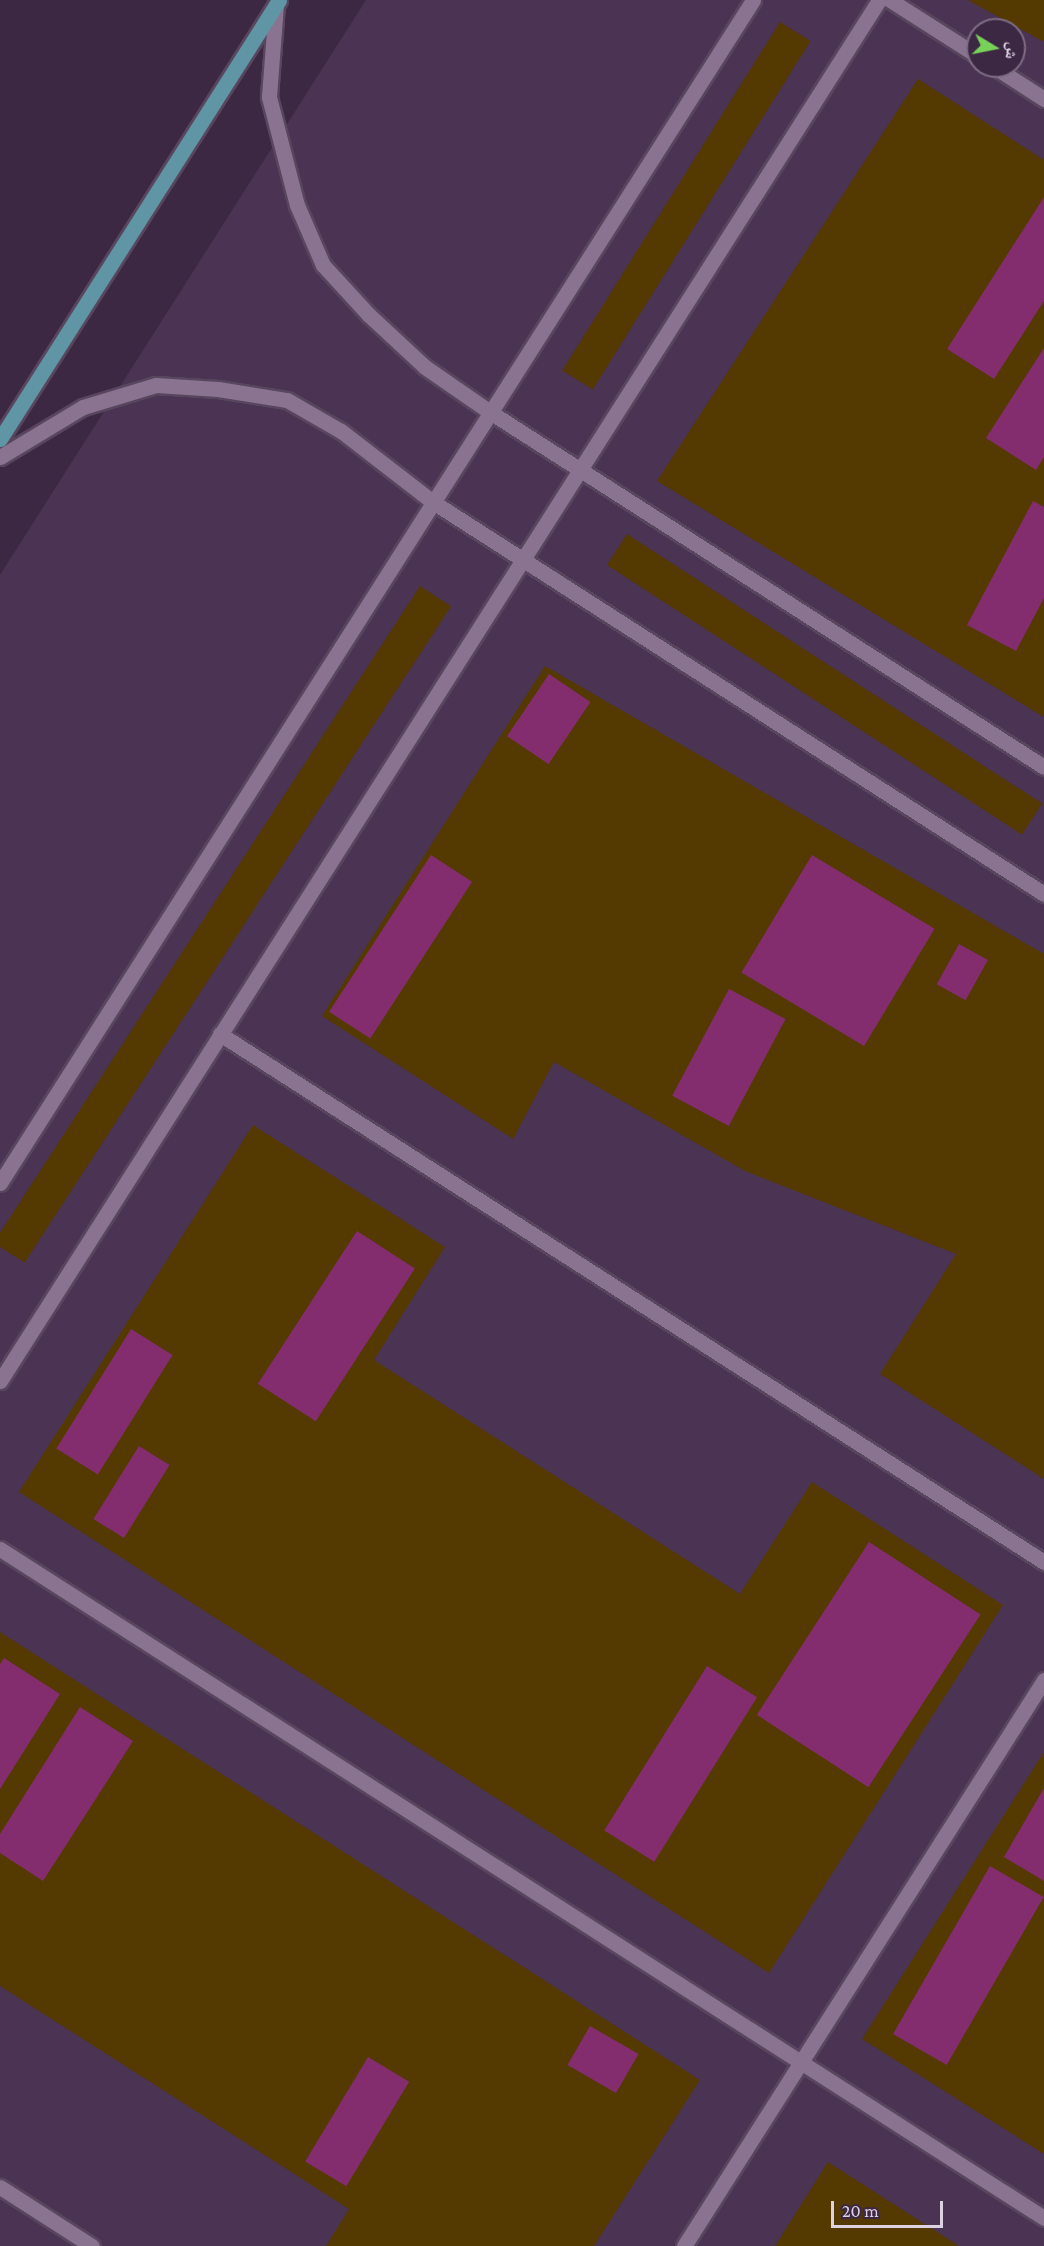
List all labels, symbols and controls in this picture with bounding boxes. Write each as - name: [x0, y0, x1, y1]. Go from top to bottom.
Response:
- north arrow: [966, 18, 1026, 78]
- text: ش: [1002, 41, 1022, 61]
- scale bar: [834, 2189, 946, 2227]
- text: 20 m: [842, 2201, 879, 2221]

